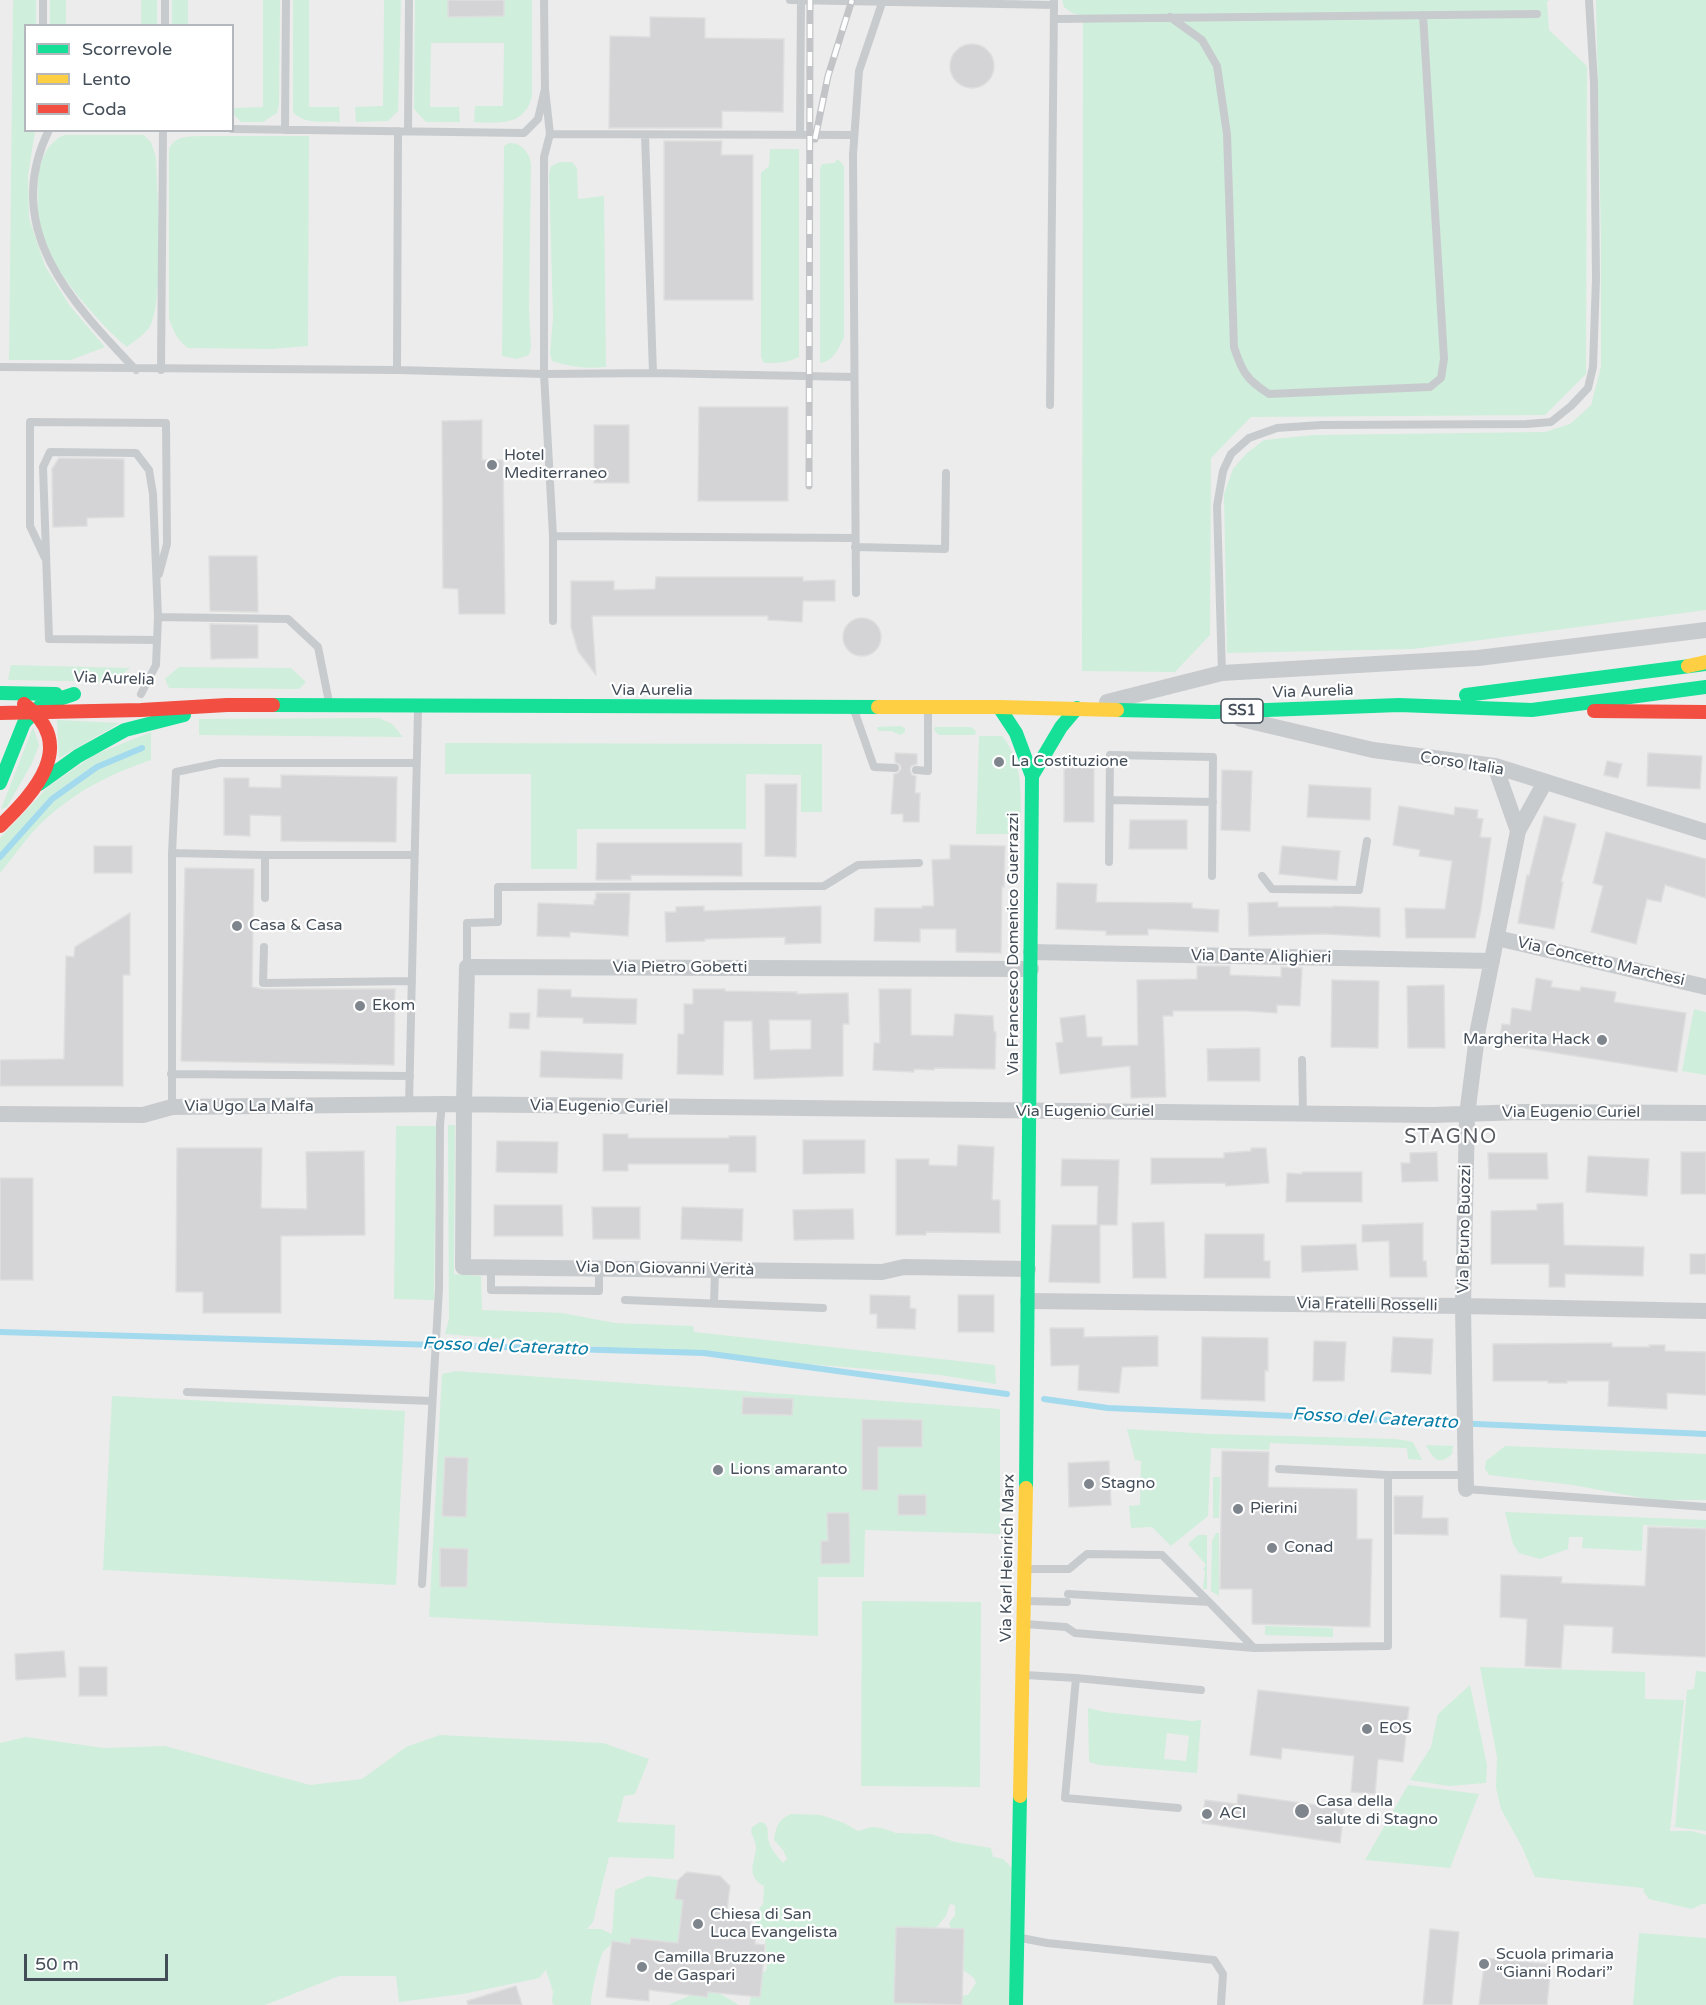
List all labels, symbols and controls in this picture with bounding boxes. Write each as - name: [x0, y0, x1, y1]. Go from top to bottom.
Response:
- legend: [24, 24, 234, 132]
- text: Scorrevole: [82, 38, 172, 60]
- text: Lento: [82, 68, 131, 90]
- text: Coda: [82, 98, 127, 120]
- place label: Hotel Mediterraneo: [504, 446, 607, 484]
- marker: Hotel Mediterraneo: [485, 458, 499, 472]
- street label: Via Aurelia: [73, 668, 155, 690]
- street label: Via Aurelia: [611, 681, 693, 701]
- street label: Via Aurelia: [1272, 681, 1354, 703]
- road number: SS1: [1221, 699, 1263, 723]
- street label: Corso Italia: [1419, 748, 1505, 780]
- place label: La Costituzione: [1011, 752, 1128, 772]
- marker: La Costituzione: [992, 755, 1006, 769]
- street label: Via Francesco Domenico Guerrazzi: [1004, 812, 1024, 1076]
- place label: Casa & Casa: [249, 916, 343, 936]
- marker: Casa & Casa: [230, 919, 244, 933]
- street label: Via Concetto Marchesi: [1515, 933, 1687, 991]
- street label: Via Dante Alighieri: [1191, 946, 1331, 968]
- street label: Via Pietro Gobetti: [613, 958, 747, 978]
- place label: Ekom: [372, 996, 415, 1016]
- marker: Ekom: [353, 999, 367, 1013]
- place label: Margherita Hack: [1463, 1030, 1590, 1050]
- marker: Margherita Hack: [1595, 1033, 1609, 1047]
- street label: Via Eugenio Curiel: [530, 1096, 668, 1118]
- street label: Via Ugo La Malfa: [184, 1097, 314, 1117]
- street label: Via Eugenio Curiel: [1016, 1102, 1154, 1122]
- street label: Via Eugenio Curiel: [1502, 1103, 1640, 1123]
- district label: STAGNO: [1404, 1126, 1498, 1150]
- street label: Via Bruno Buozzi: [1454, 1164, 1476, 1294]
- street label: Via Don Giovanni Verità: [576, 1258, 754, 1280]
- street label: Via Fratelli Rosselli: [1296, 1294, 1438, 1316]
- water label: Fosso del Cateratto: [422, 1333, 588, 1361]
- water label: Fosso del Cateratto: [1292, 1404, 1458, 1434]
- place label: Lions amaranto: [730, 1460, 848, 1480]
- marker: Lions amaranto: [711, 1463, 725, 1477]
- street label: Via Karl Heinrich Marx: [997, 1474, 1019, 1642]
- place label: Stagno: [1101, 1474, 1155, 1494]
- marker: Stagno: [1082, 1477, 1096, 1491]
- place label: Pierini: [1250, 1499, 1298, 1519]
- marker: Pierini: [1231, 1502, 1245, 1516]
- place label: Conad: [1284, 1538, 1333, 1558]
- marker: Conad: [1265, 1541, 1279, 1555]
- place label: EOS: [1379, 1719, 1412, 1739]
- marker: EOS: [1360, 1722, 1374, 1736]
- place label: Casa della salute di Stagno: [1316, 1792, 1438, 1830]
- marker: Casa della salute di Stagno: [1293, 1802, 1311, 1820]
- place label: ACI: [1219, 1804, 1246, 1824]
- marker: ACI: [1200, 1807, 1214, 1821]
- place label: Chiesa di San Luca Evangelista: [710, 1905, 838, 1943]
- marker: Chiesa di San Luca Evangelista: [691, 1917, 705, 1931]
- scale bar: [27, 1942, 171, 1980]
- place label: Scuola primaria “Gianni Rodari”: [1496, 1945, 1614, 1983]
- place label: Camilla Bruzzone de Gaspari: [654, 1948, 785, 1986]
- text: 50 m: [35, 1953, 79, 1975]
- marker: Scuola primaria “Gianni Rodari”: [1477, 1957, 1491, 1971]
- marker: Camilla Bruzzone de Gaspari: [635, 1960, 649, 1974]

